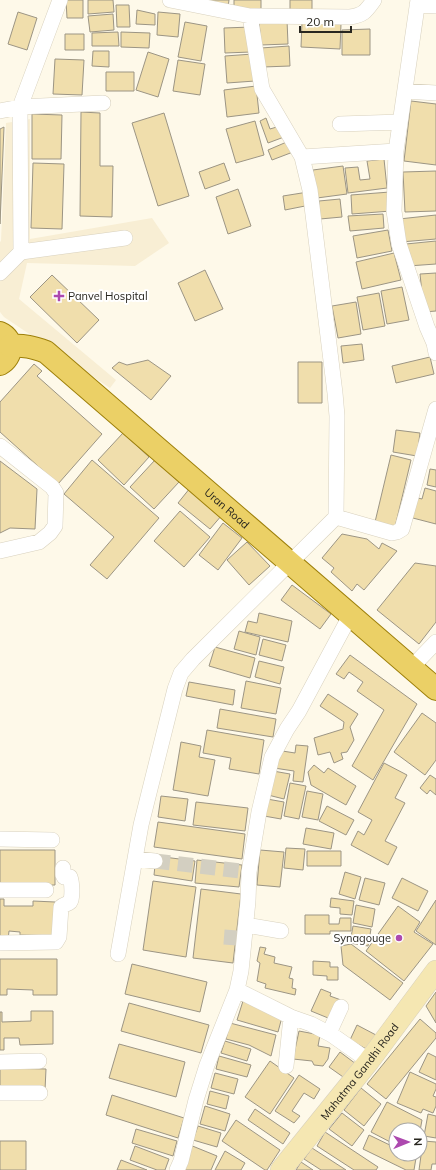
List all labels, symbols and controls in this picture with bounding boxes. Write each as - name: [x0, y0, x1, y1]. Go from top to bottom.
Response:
- scale bar: [300, 8, 351, 34]
- text: 20 m: [306, 14, 334, 29]
- place label: Panvel Hospital: [68, 289, 148, 303]
- marker: Panvel Hospital: [53, 290, 65, 302]
- street label: Uran Road: [202, 485, 252, 532]
- place label: Synagouge: [333, 931, 391, 945]
- marker: Synagouge: [394, 933, 404, 943]
- street label: Mahatma Gandhi Road: [317, 1020, 402, 1123]
- north arrow: [388, 1122, 428, 1162]
- text: N: [411, 1138, 425, 1146]

